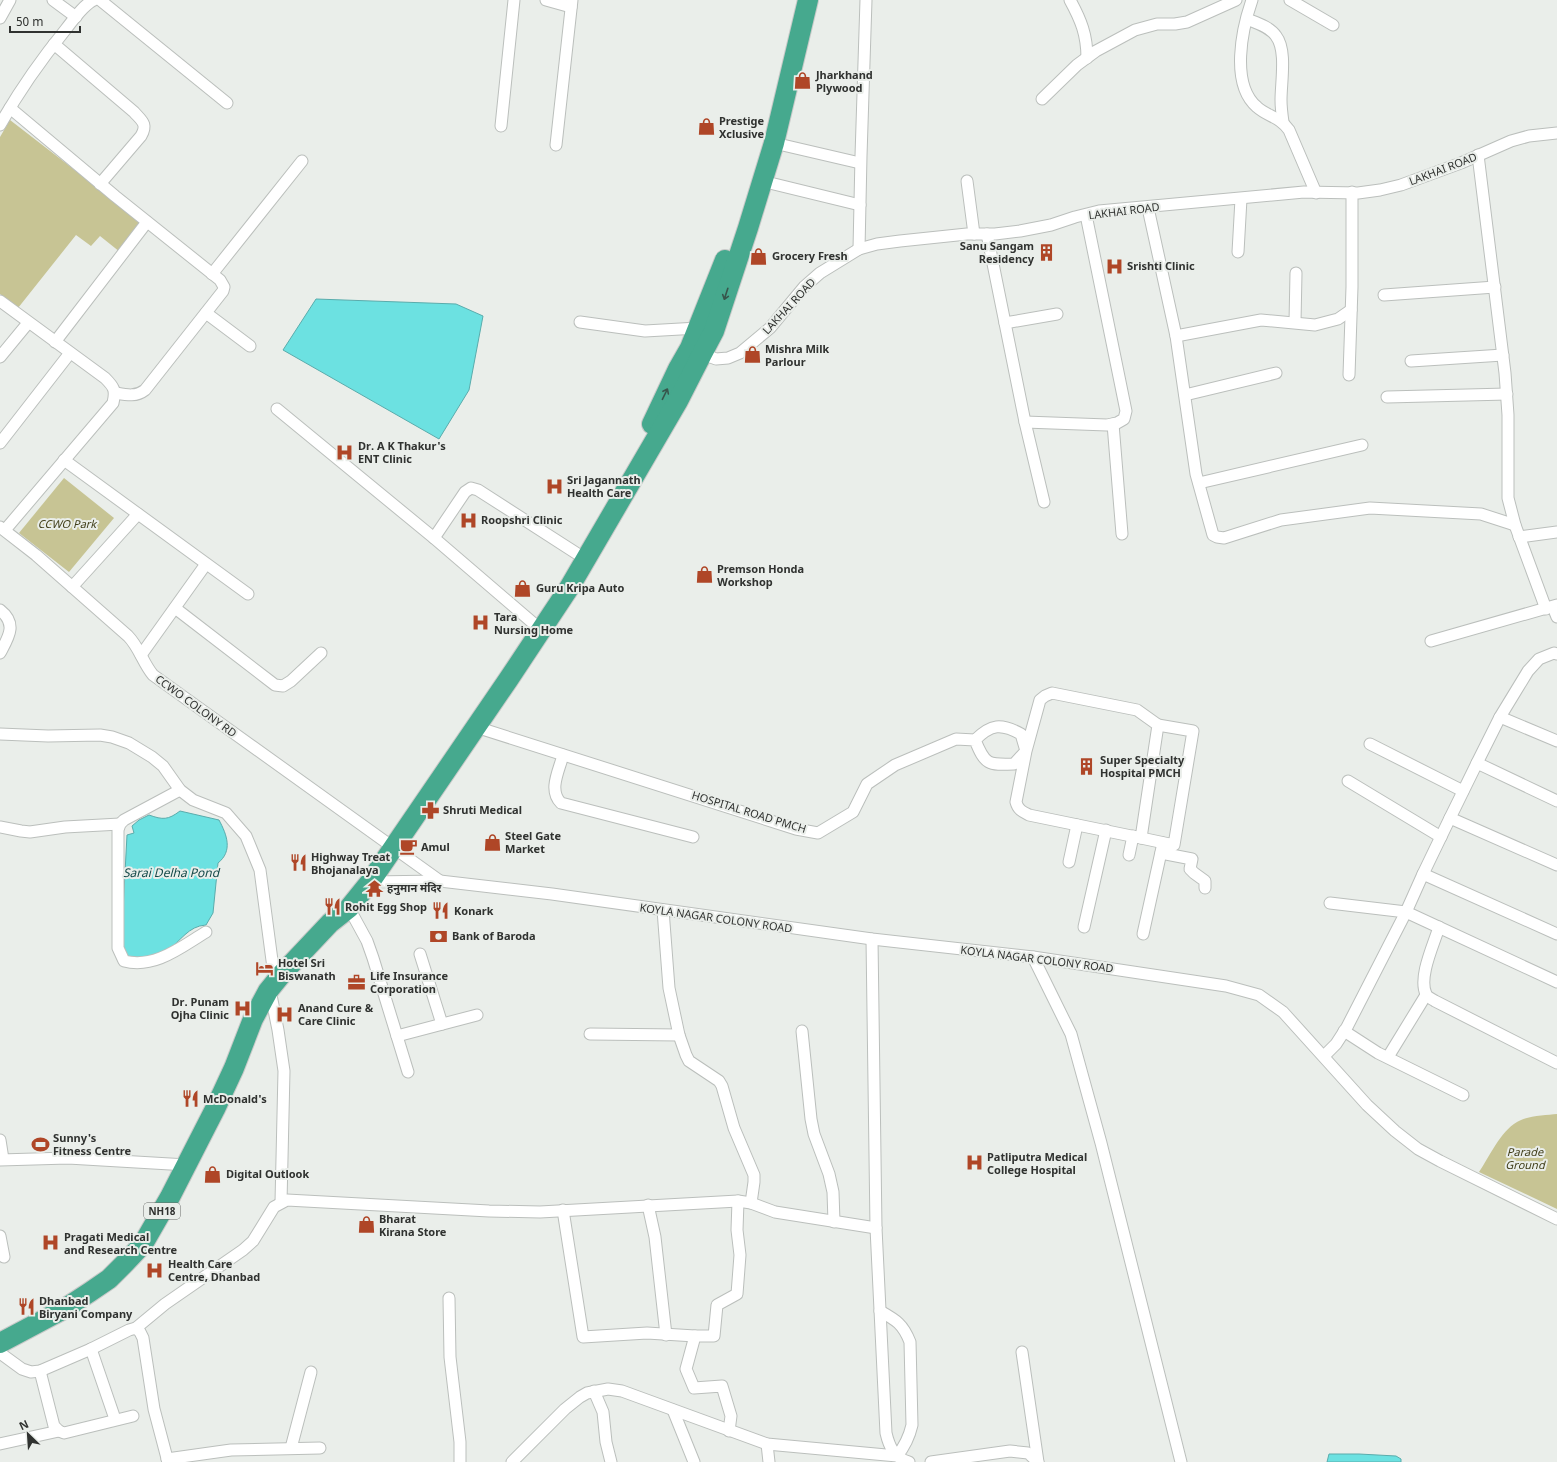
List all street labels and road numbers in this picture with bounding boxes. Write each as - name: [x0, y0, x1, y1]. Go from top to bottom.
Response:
- street label: LAKHAI ROAD: [1407, 151, 1479, 189]
- street label: LAKHAI ROAD: [1088, 201, 1161, 223]
- street label: LAKHAI ROAD: [760, 276, 819, 338]
- street label: CCWO COLONY RD: [152, 673, 239, 741]
- street label: HOSPITAL ROAD PMCH: [690, 789, 808, 837]
- street label: KOYLA NAGAR COLONY ROAD: [639, 901, 793, 937]
- street label: KOYLA NAGAR COLONY ROAD: [960, 944, 1114, 976]
- road number: NH18: [144, 1203, 180, 1219]

